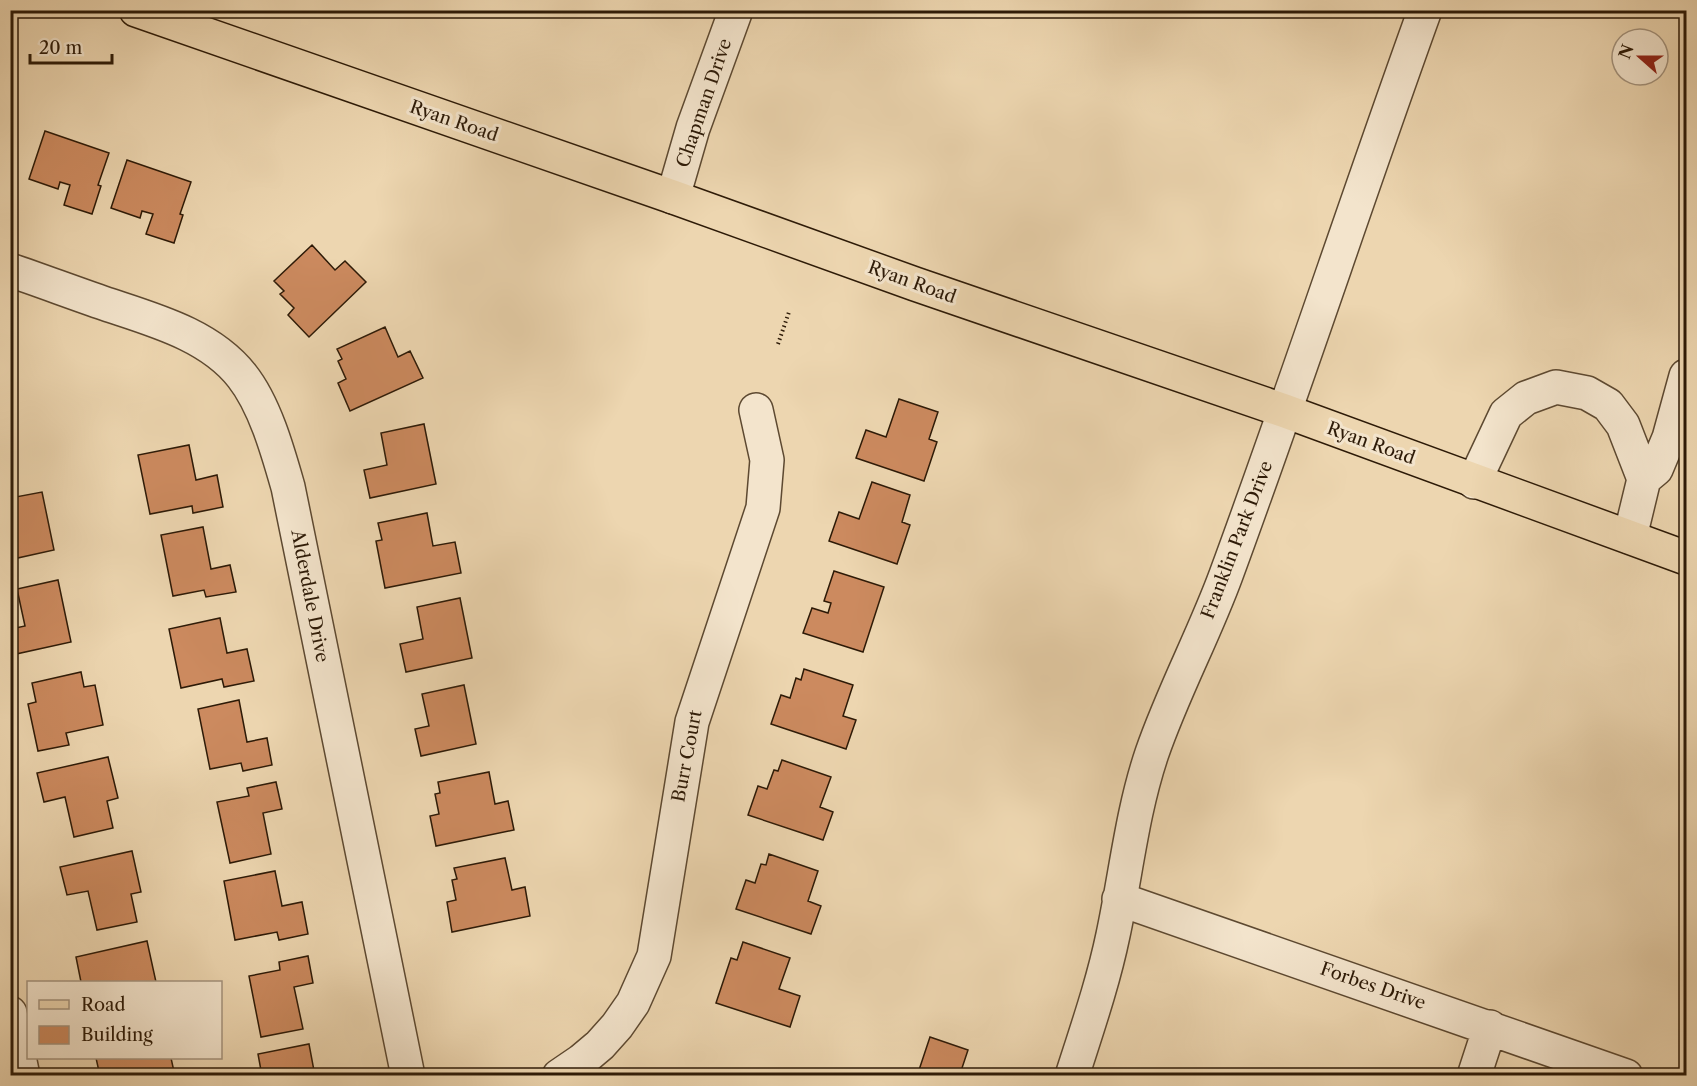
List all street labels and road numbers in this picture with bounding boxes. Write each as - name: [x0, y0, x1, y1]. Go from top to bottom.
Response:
- street label: Chapman Drive: [672, 36, 736, 170]
- street label: Ryan Road: [407, 96, 501, 146]
- street label: Ryan Road: [865, 256, 959, 308]
- street label: Ryan Road: [1324, 417, 1418, 469]
- street label: Franklin Park Drive: [1197, 458, 1277, 622]
- street label: Alderdale Drive: [286, 527, 334, 664]
- street label: Burr Court: [667, 708, 707, 804]
- street label: Forbes Drive: [1317, 958, 1429, 1014]

